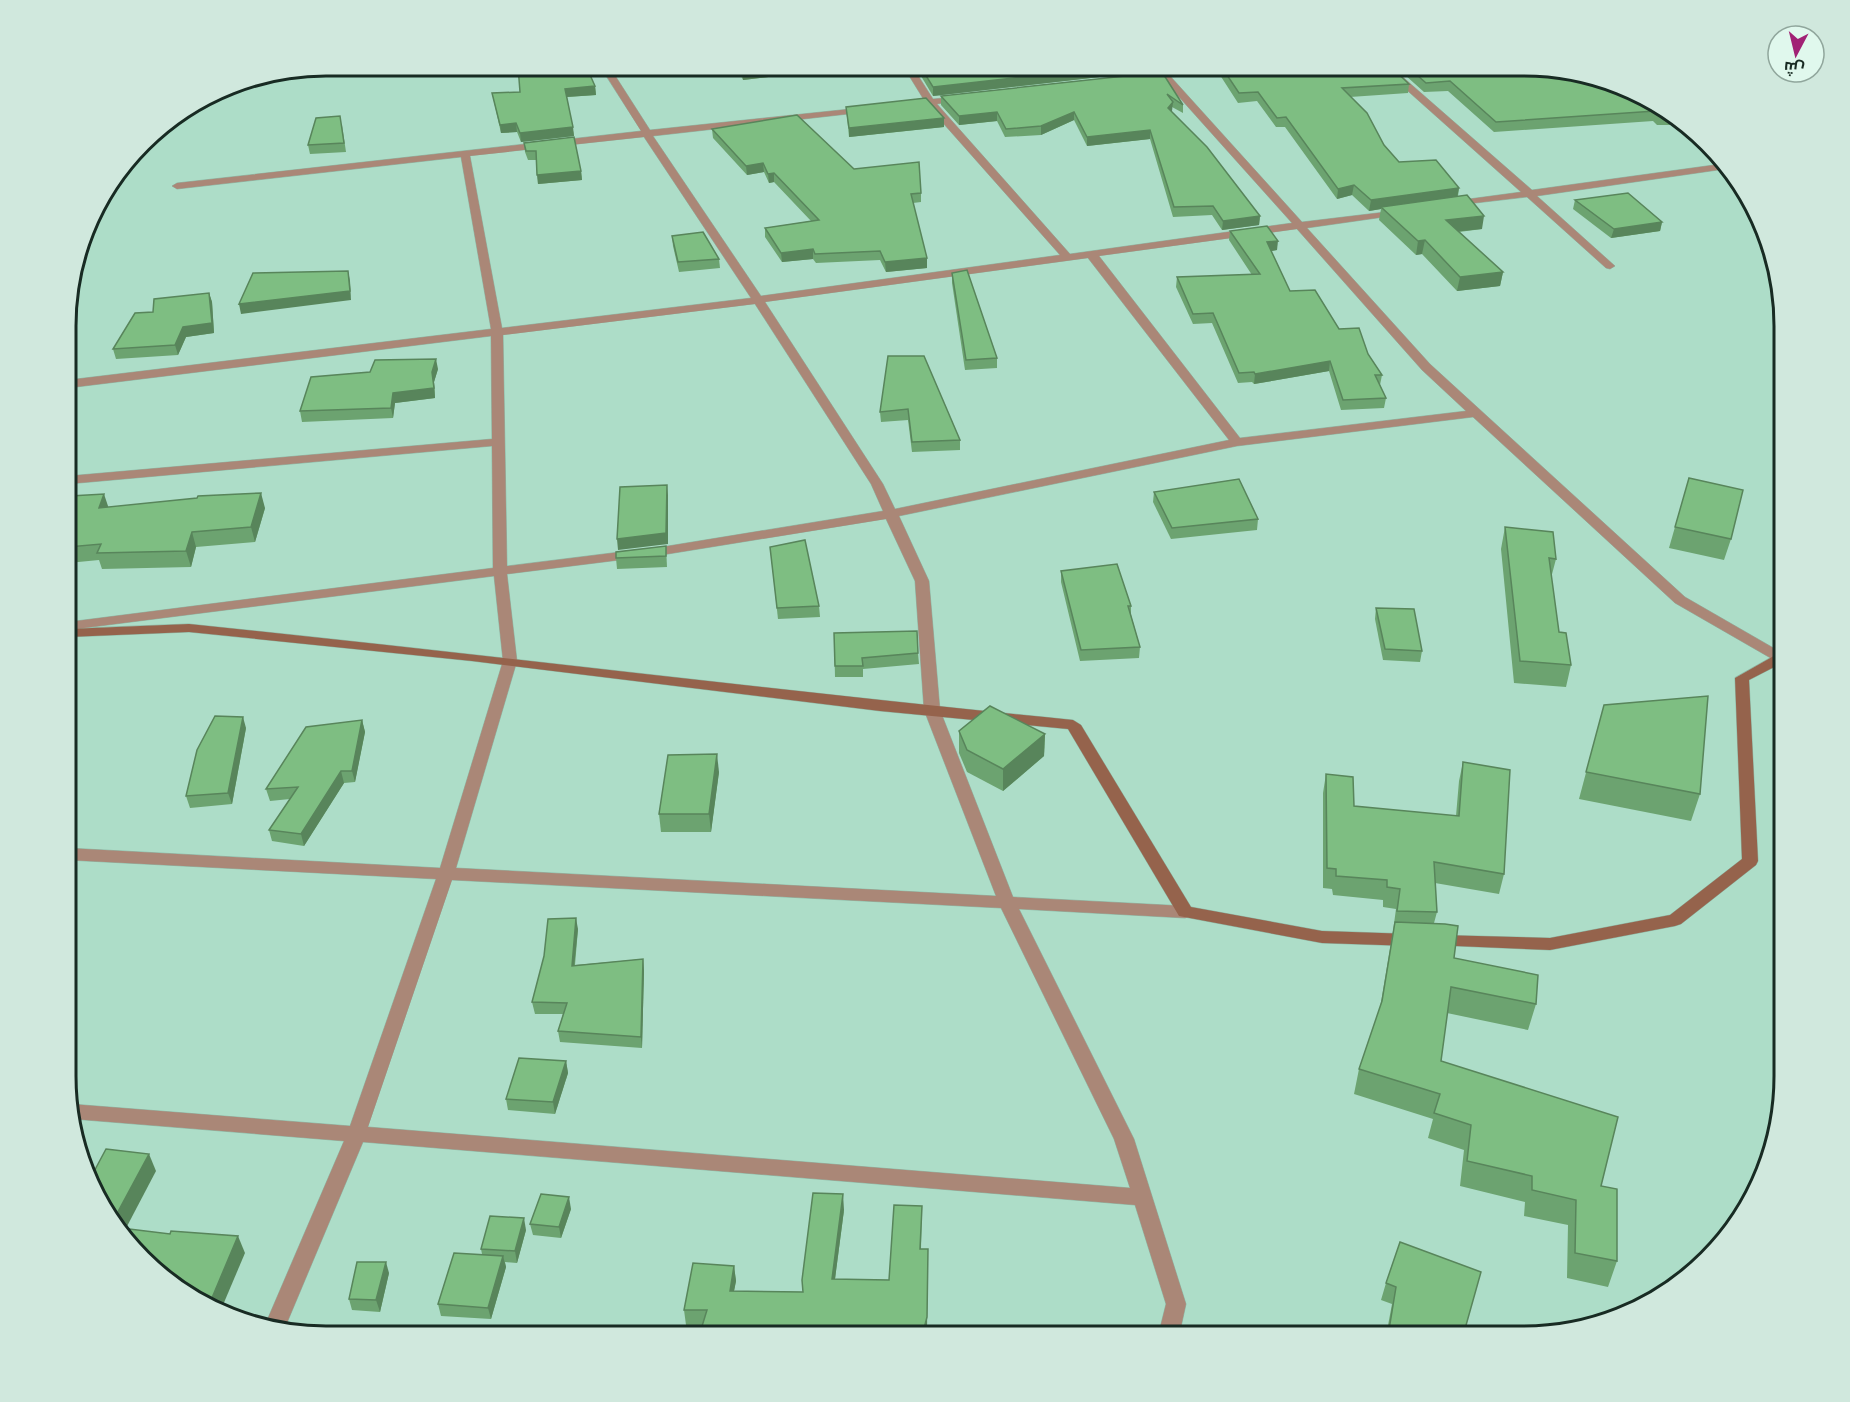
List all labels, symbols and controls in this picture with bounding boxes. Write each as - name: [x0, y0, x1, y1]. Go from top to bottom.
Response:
- north arrow: [1766, 24, 1826, 84]
- text: ش: [1783, 57, 1806, 80]

